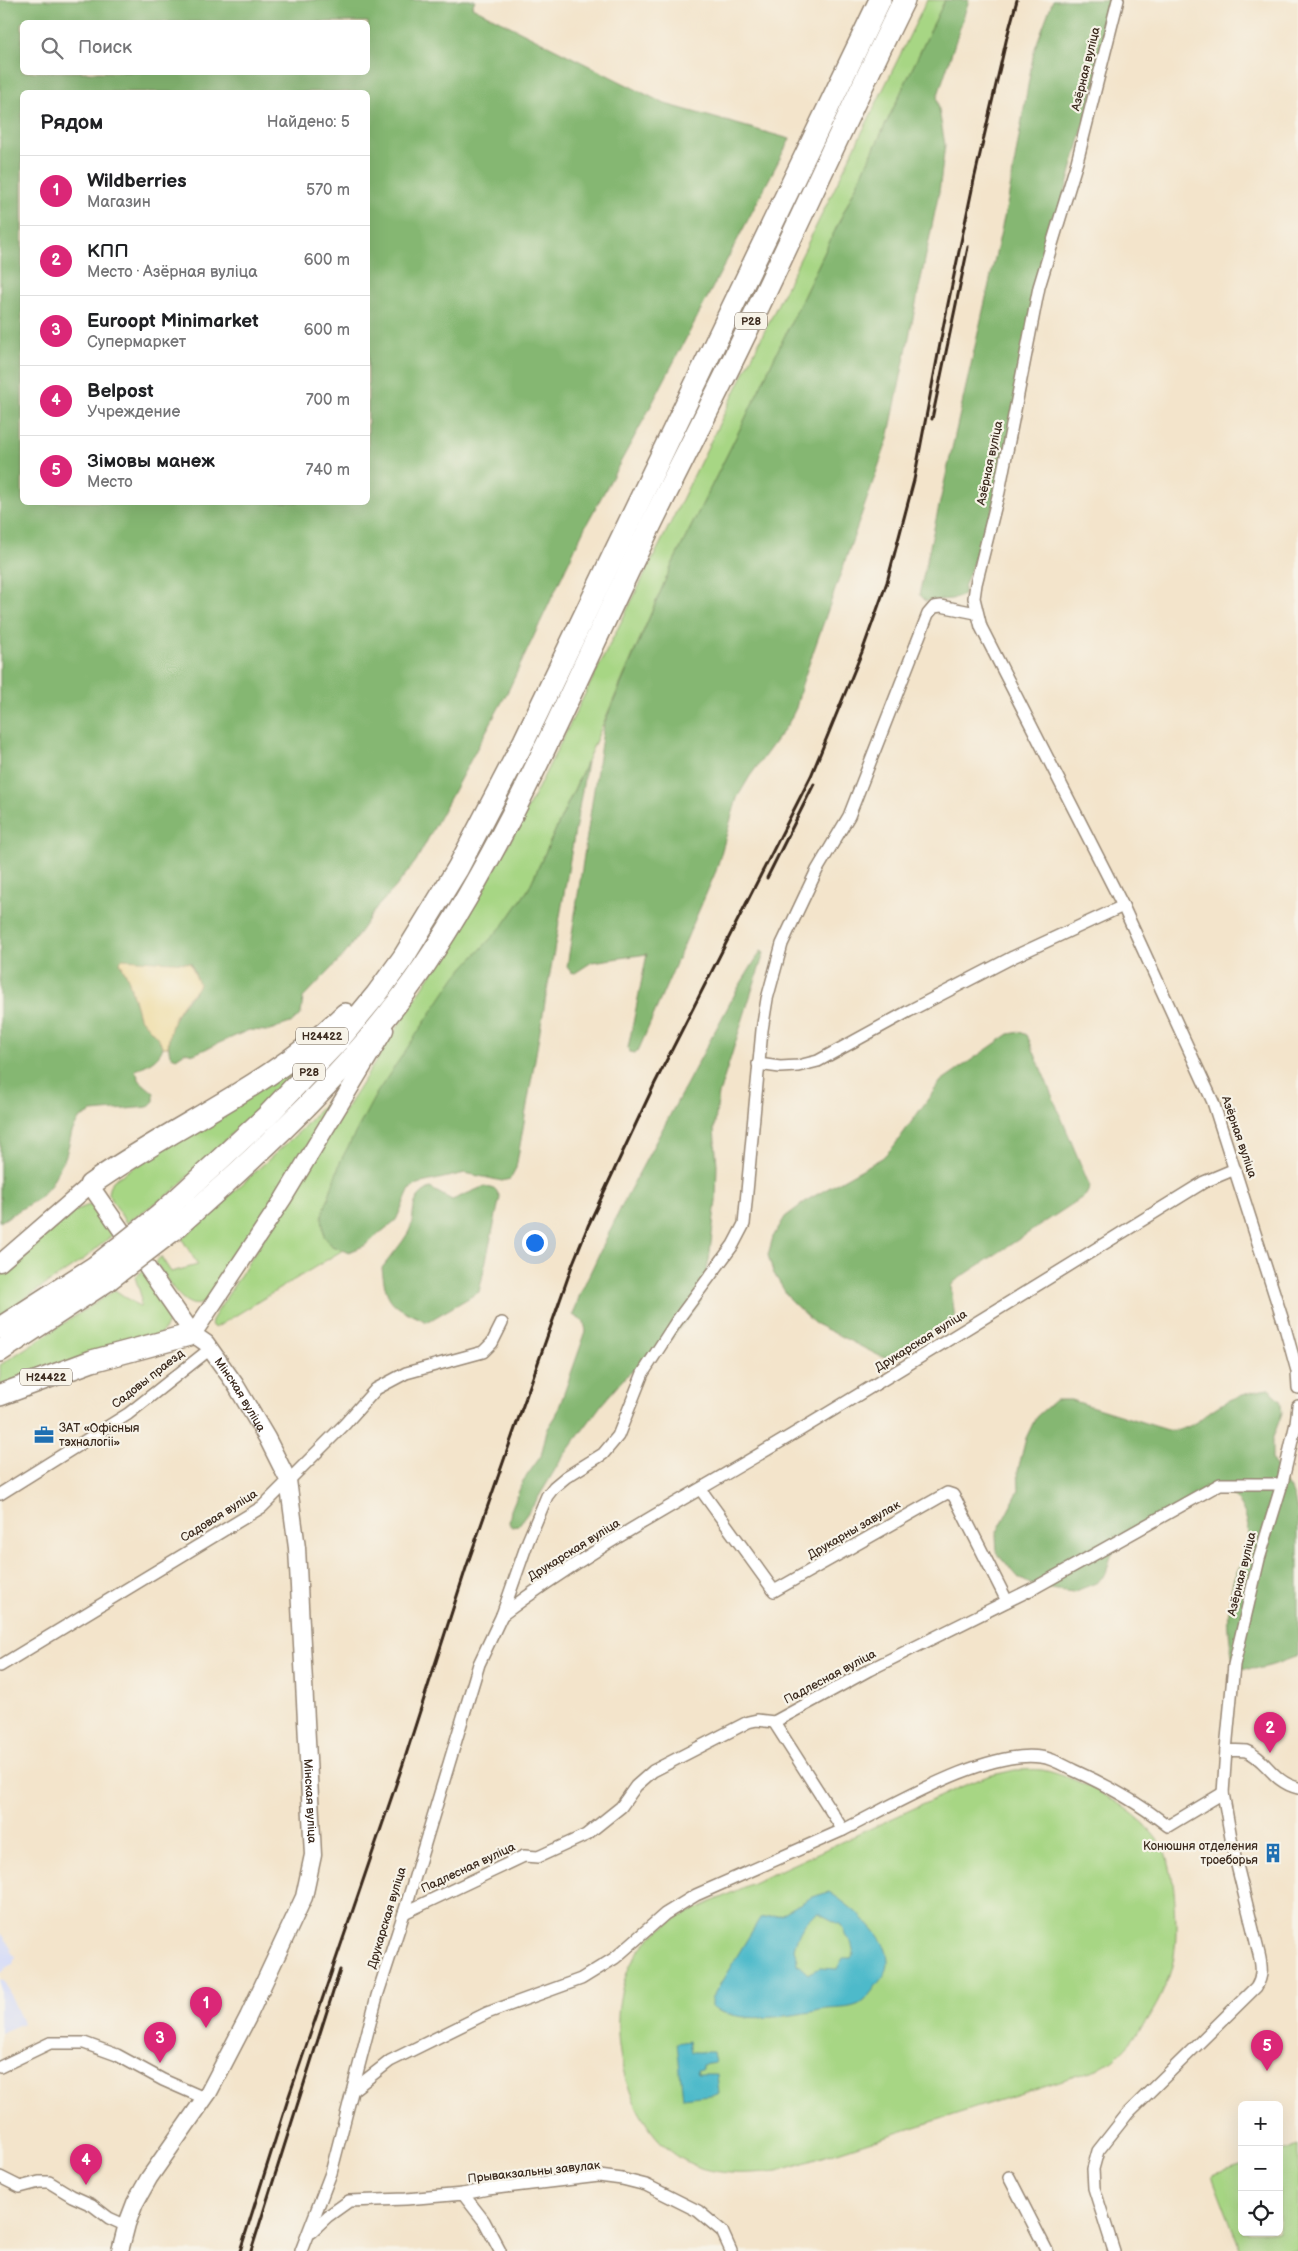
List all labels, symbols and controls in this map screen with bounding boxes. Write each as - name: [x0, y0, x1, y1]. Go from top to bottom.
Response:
- search box: [20, 20, 370, 75]
- street label: Азёрная вуліца: [1068, 25, 1104, 113]
- icon: search: [38, 34, 66, 62]
- text: Поиск: [78, 36, 132, 59]
- text: Рядом: [40, 110, 103, 135]
- text: Найдено: 5: [267, 113, 350, 132]
- text: Wildberries: [87, 170, 187, 193]
- text: 1: [53, 181, 59, 200]
- text: 570 m: [306, 181, 350, 200]
- text: Магазин: [87, 193, 151, 212]
- text: КПП: [87, 240, 129, 263]
- text: 2: [51, 251, 61, 270]
- text: 600 m: [304, 251, 350, 270]
- text: Место · Азёрная вуліца: [87, 263, 258, 282]
- text: Euroopt Minimarket: [87, 310, 259, 333]
- road number: Р28: [735, 312, 767, 330]
- text: 3: [51, 321, 61, 340]
- text: 600 m: [304, 321, 350, 340]
- text: Супермаркет: [87, 333, 186, 352]
- text: Belpost: [87, 380, 154, 403]
- text: 4: [51, 391, 61, 410]
- text: 700 m: [306, 391, 350, 410]
- text: Учреждение: [87, 403, 180, 422]
- street label: Азёрная вуліца: [974, 419, 1006, 508]
- text: Зімовы манеж: [87, 450, 215, 473]
- text: 5: [51, 461, 61, 480]
- text: 740 m: [305, 461, 350, 480]
- text: Место: [87, 473, 133, 492]
- road number: Н24422: [296, 1028, 348, 1044]
- road number: Р28: [293, 1064, 325, 1080]
- street label: Азёрная вуліца: [1218, 1093, 1260, 1180]
- your location: [522, 1230, 548, 1256]
- street label: Друкарская вуліца: [872, 1307, 970, 1375]
- street label: Садовы праезд: [109, 1346, 188, 1412]
- street label: Мінская вуліца: [211, 1355, 269, 1434]
- road number: Н24422: [20, 1368, 72, 1385]
- place label: ЗАТ «Офісныя тэхналогіі»: [59, 1421, 140, 1450]
- office icon: ЗАТ «Офісныя тэхналогіі»: [33, 1424, 55, 1446]
- street label: Садовая вуліца: [178, 1486, 260, 1546]
- street label: Друкарны завулак: [805, 1497, 904, 1563]
- street label: Друкарская вуліца: [525, 1516, 623, 1584]
- street label: Азёрная вуліца: [1224, 1530, 1260, 1618]
- street label: Падлесная вуліца: [781, 1646, 879, 1708]
- pin: 2: [1254, 1712, 1286, 1753]
- street label: Мінская вуліца: [300, 1758, 320, 1844]
- place label: Конюшня отделения троеборья: [1143, 1839, 1258, 1868]
- street label: Падлесная вуліца: [418, 1840, 518, 1896]
- building icon: Конюшня отделения троеборья: [1262, 1842, 1284, 1864]
- street label: Друкарская вуліца: [364, 1865, 410, 1971]
- pin: 1: [190, 1987, 222, 2028]
- pin: 3: [144, 2022, 176, 2063]
- pin: 5: [1251, 2030, 1283, 2071]
- map controls: [1238, 2101, 1283, 2236]
- button: +: [1238, 2101, 1283, 2146]
- pin: 4: [70, 2144, 102, 2185]
- button: −: [1238, 2146, 1283, 2191]
- street label: Прывакзальны завулак: [467, 2158, 602, 2186]
- button: locate: [1238, 2191, 1283, 2236]

